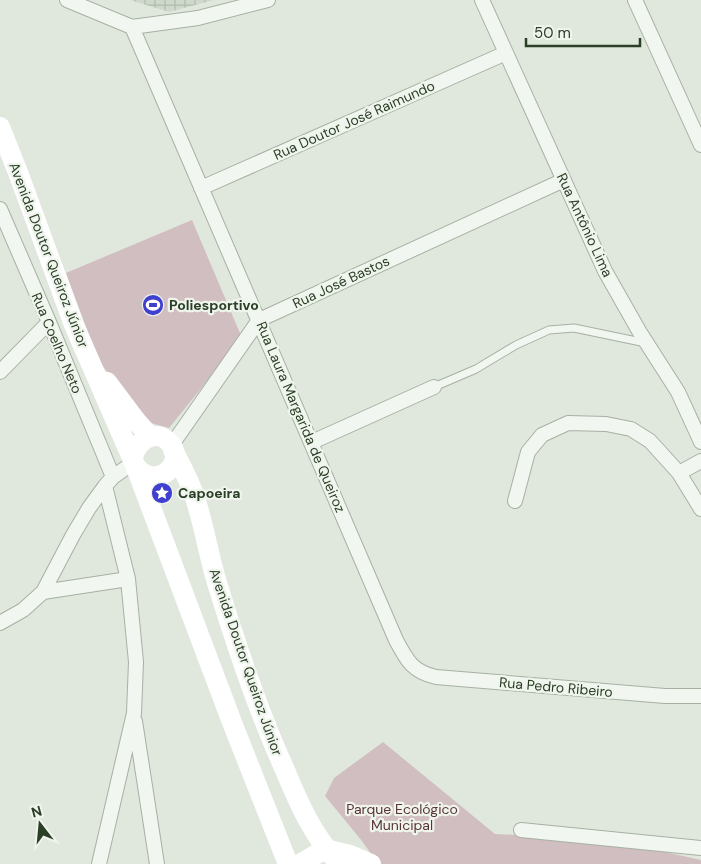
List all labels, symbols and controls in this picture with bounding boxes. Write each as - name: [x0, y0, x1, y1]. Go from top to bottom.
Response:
- scale bar: [526, 15, 640, 47]
- text: 50 m: [534, 23, 571, 43]
- street label: Rua Doutor José Raimundo: [270, 76, 438, 164]
- street label: Avenida Doutor Queiroz Júnior: [5, 160, 93, 350]
- street label: Rua Antônio Lima: [553, 170, 617, 280]
- street label: Rua José Bastos: [290, 252, 392, 312]
- street label: Rua Coelho Neto: [28, 290, 86, 396]
- sports icon: Poliesportivo: [141, 293, 165, 317]
- place label: Poliesportivo: [169, 296, 259, 314]
- street label: Rua Laura Margarida de Queiroz: [252, 319, 350, 515]
- place icon: Capoeira: [150, 481, 174, 505]
- place label: Capoeira: [178, 484, 240, 502]
- street label: Avenida Doutor Queiroz Júnior: [205, 566, 287, 758]
- street label: Rua Pedro Ribeiro: [498, 673, 614, 701]
- north arrow: [15, 799, 65, 849]
- park label: Parque Ecológico Municipal: [346, 800, 458, 834]
- text: N: [29, 801, 44, 822]

